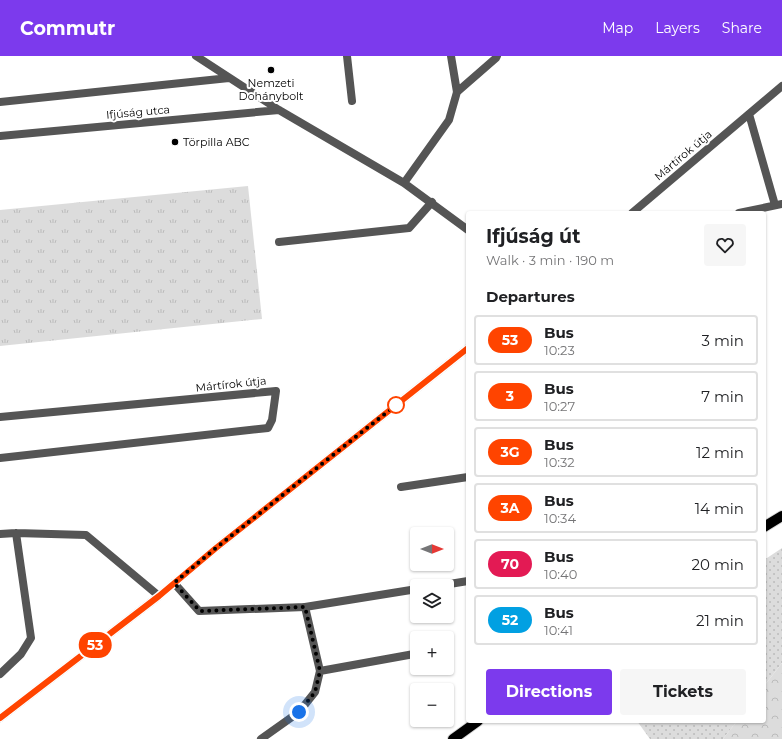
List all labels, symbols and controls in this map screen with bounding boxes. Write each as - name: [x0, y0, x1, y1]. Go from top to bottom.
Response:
- text: Commutr: [20, 17, 115, 40]
- text: Map: [602, 19, 633, 37]
- text: Layers: [655, 19, 700, 37]
- text: Share: [722, 19, 762, 37]
- marker: Nemzeti Dohánybolt: [266, 65, 276, 75]
- place label: Nemzeti Dohánybolt: [239, 76, 304, 103]
- street label: Ifjúság utca: [105, 102, 171, 122]
- street label: Mártírok útja: [651, 127, 715, 183]
- place label: Törpilla ABC: [183, 135, 250, 149]
- marker: Törpilla ABC: [170, 137, 180, 147]
- button: heart: [704, 224, 746, 266]
- text: Ifjúság út: [486, 225, 580, 248]
- text: Walk · 3 min · 190 m: [486, 252, 614, 268]
- text: Departures: [486, 287, 575, 306]
- text: Bus: [544, 323, 574, 342]
- text: 53: [502, 331, 518, 349]
- text: 3 min: [702, 331, 744, 350]
- text: 10:23: [544, 342, 575, 358]
- street label: Mártírok útja: [195, 373, 267, 395]
- text: Bus: [544, 379, 574, 398]
- text: 3: [506, 387, 514, 405]
- text: 7 min: [701, 387, 744, 406]
- unlabelled marker: [387, 396, 405, 414]
- text: 10:27: [544, 398, 575, 414]
- text: Bus: [544, 435, 574, 454]
- text: 3G: [500, 443, 520, 461]
- text: 12 min: [696, 443, 744, 462]
- text: 10:32: [544, 454, 575, 470]
- text: Bus: [544, 491, 574, 510]
- text: 3A: [500, 499, 520, 517]
- text: 14 min: [695, 499, 744, 518]
- text: 10:34: [544, 510, 576, 526]
- north arrow: [410, 527, 454, 571]
- map controls: [410, 527, 454, 727]
- text: Bus: [544, 547, 574, 566]
- text: 70: [501, 555, 519, 573]
- text: 20 min: [692, 555, 744, 574]
- text: 10:40: [544, 566, 577, 582]
- button: layers: [410, 579, 454, 623]
- text: Bus: [544, 603, 574, 622]
- text: 52: [502, 611, 518, 629]
- text: 21 min: [696, 611, 744, 630]
- text: 10:41: [544, 622, 573, 638]
- button: +: [410, 631, 454, 675]
- line badge: 53: [77, 632, 113, 658]
- text: 53: [87, 636, 103, 654]
- button: Directions: [486, 669, 612, 715]
- button: Tickets: [620, 669, 746, 715]
- button: −: [410, 683, 454, 727]
- your location: [289, 702, 309, 722]

